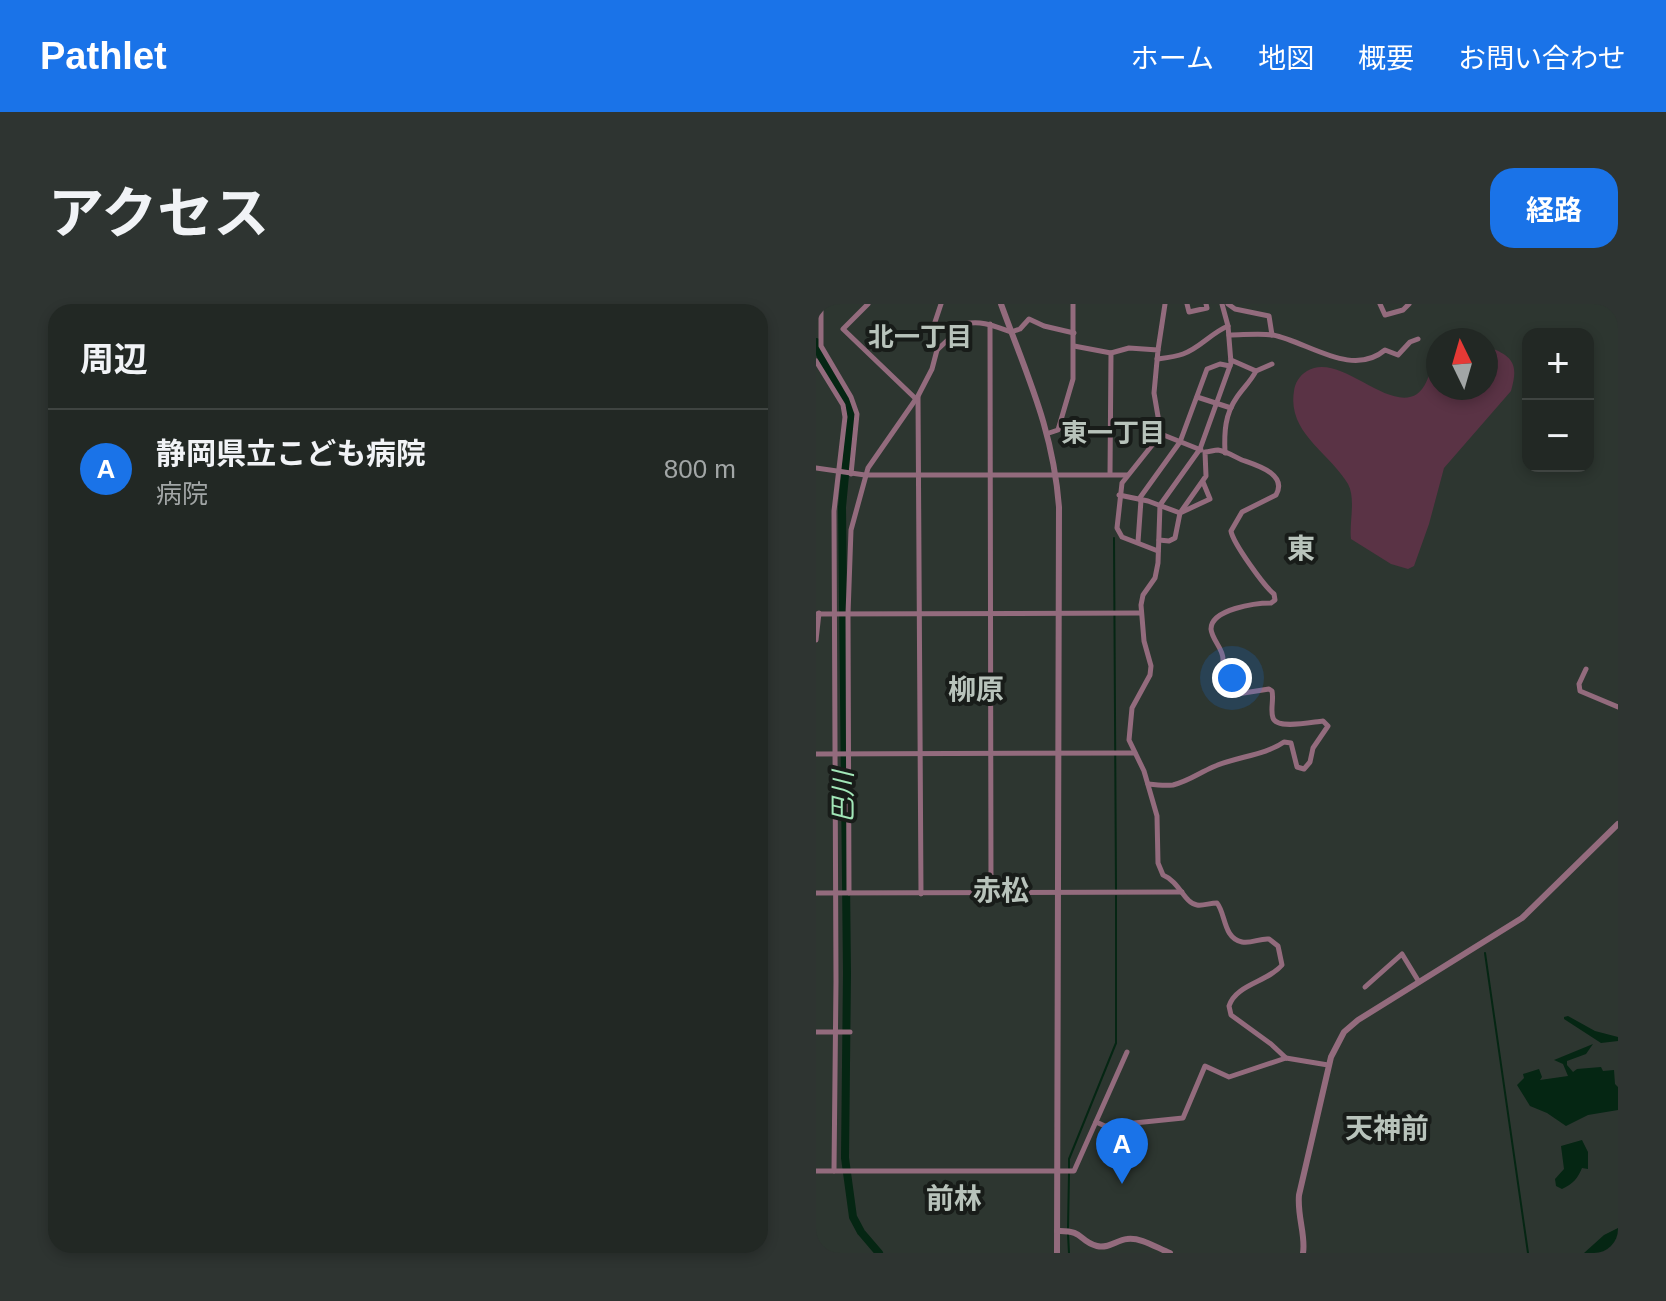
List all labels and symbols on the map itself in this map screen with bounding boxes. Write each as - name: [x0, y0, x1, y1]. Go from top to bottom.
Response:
- district label: 北一丁目: [868, 322, 972, 352]
- north arrow: [1426, 328, 1498, 400]
- district label: 東一丁目: [1061, 418, 1165, 448]
- district label: 東: [1287, 533, 1315, 564]
- your location: [1212, 658, 1252, 698]
- district label: 柳原: [948, 674, 1004, 705]
- water label: 巴川: [828, 768, 858, 823]
- district label: 赤松: [973, 875, 1029, 906]
- district label: 天神前: [1345, 1113, 1429, 1144]
- pin: A: [1096, 1118, 1148, 1184]
- district label: 前林: [926, 1183, 982, 1214]

